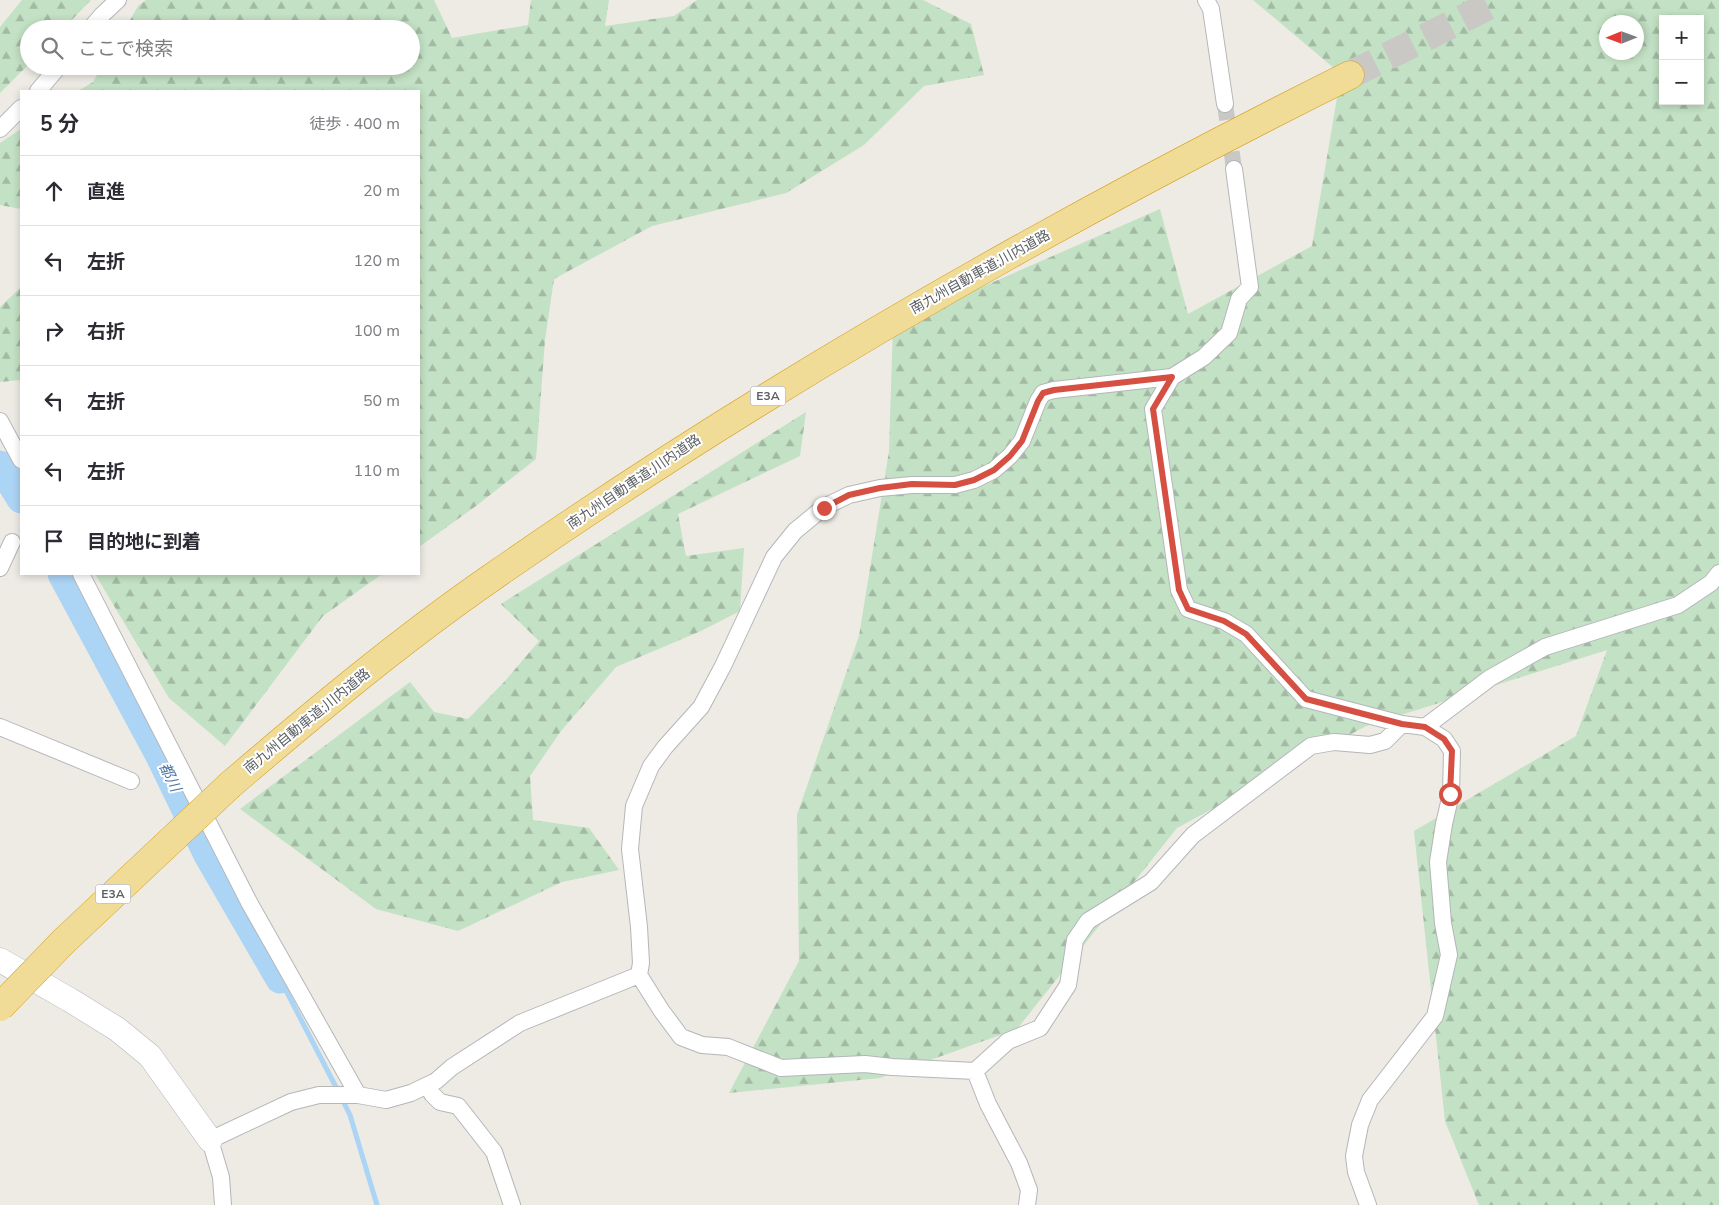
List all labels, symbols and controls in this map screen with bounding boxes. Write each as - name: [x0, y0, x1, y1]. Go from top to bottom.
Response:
- north arrow: [1599, 15, 1644, 60]
- map controls: [1659, 15, 1704, 105]
- button: +: [1659, 15, 1704, 60]
- search box: [20, 20, 420, 75]
- icon: search: [38, 34, 66, 62]
- text: ここで検索: [78, 36, 173, 62]
- button: −: [1659, 60, 1704, 105]
- text: 5 分: [40, 110, 79, 138]
- text: 徒歩 · 400 m: [310, 113, 400, 135]
- icon: ahead: [40, 177, 68, 205]
- text: 直進: [87, 179, 125, 205]
- text: 20 m: [363, 180, 400, 202]
- street label: 南九州自動車道;川内道路: [907, 226, 1053, 318]
- icon: left: [40, 247, 68, 275]
- text: 左折: [87, 249, 125, 275]
- text: 120 m: [353, 250, 400, 272]
- icon: right: [40, 317, 68, 345]
- text: 右折: [87, 319, 125, 345]
- text: 100 m: [353, 320, 400, 342]
- road number: E3A: [750, 386, 786, 406]
- icon: left: [40, 387, 68, 415]
- text: 左折: [87, 389, 125, 415]
- text: 50 m: [363, 390, 400, 412]
- street label: 南九州自動車道;川内道路: [564, 430, 704, 534]
- icon: left: [40, 457, 68, 485]
- text: 左折: [87, 459, 125, 485]
- text: 110 m: [353, 460, 400, 482]
- route end: [813, 497, 836, 520]
- icon: arrive: [40, 527, 68, 555]
- text: 目的地に到着: [87, 529, 201, 555]
- street label: 南九州自動車道;川内道路: [240, 664, 374, 778]
- water label: 都川: [154, 759, 186, 797]
- route start: [1439, 783, 1462, 806]
- road number: E3A: [96, 884, 130, 904]

